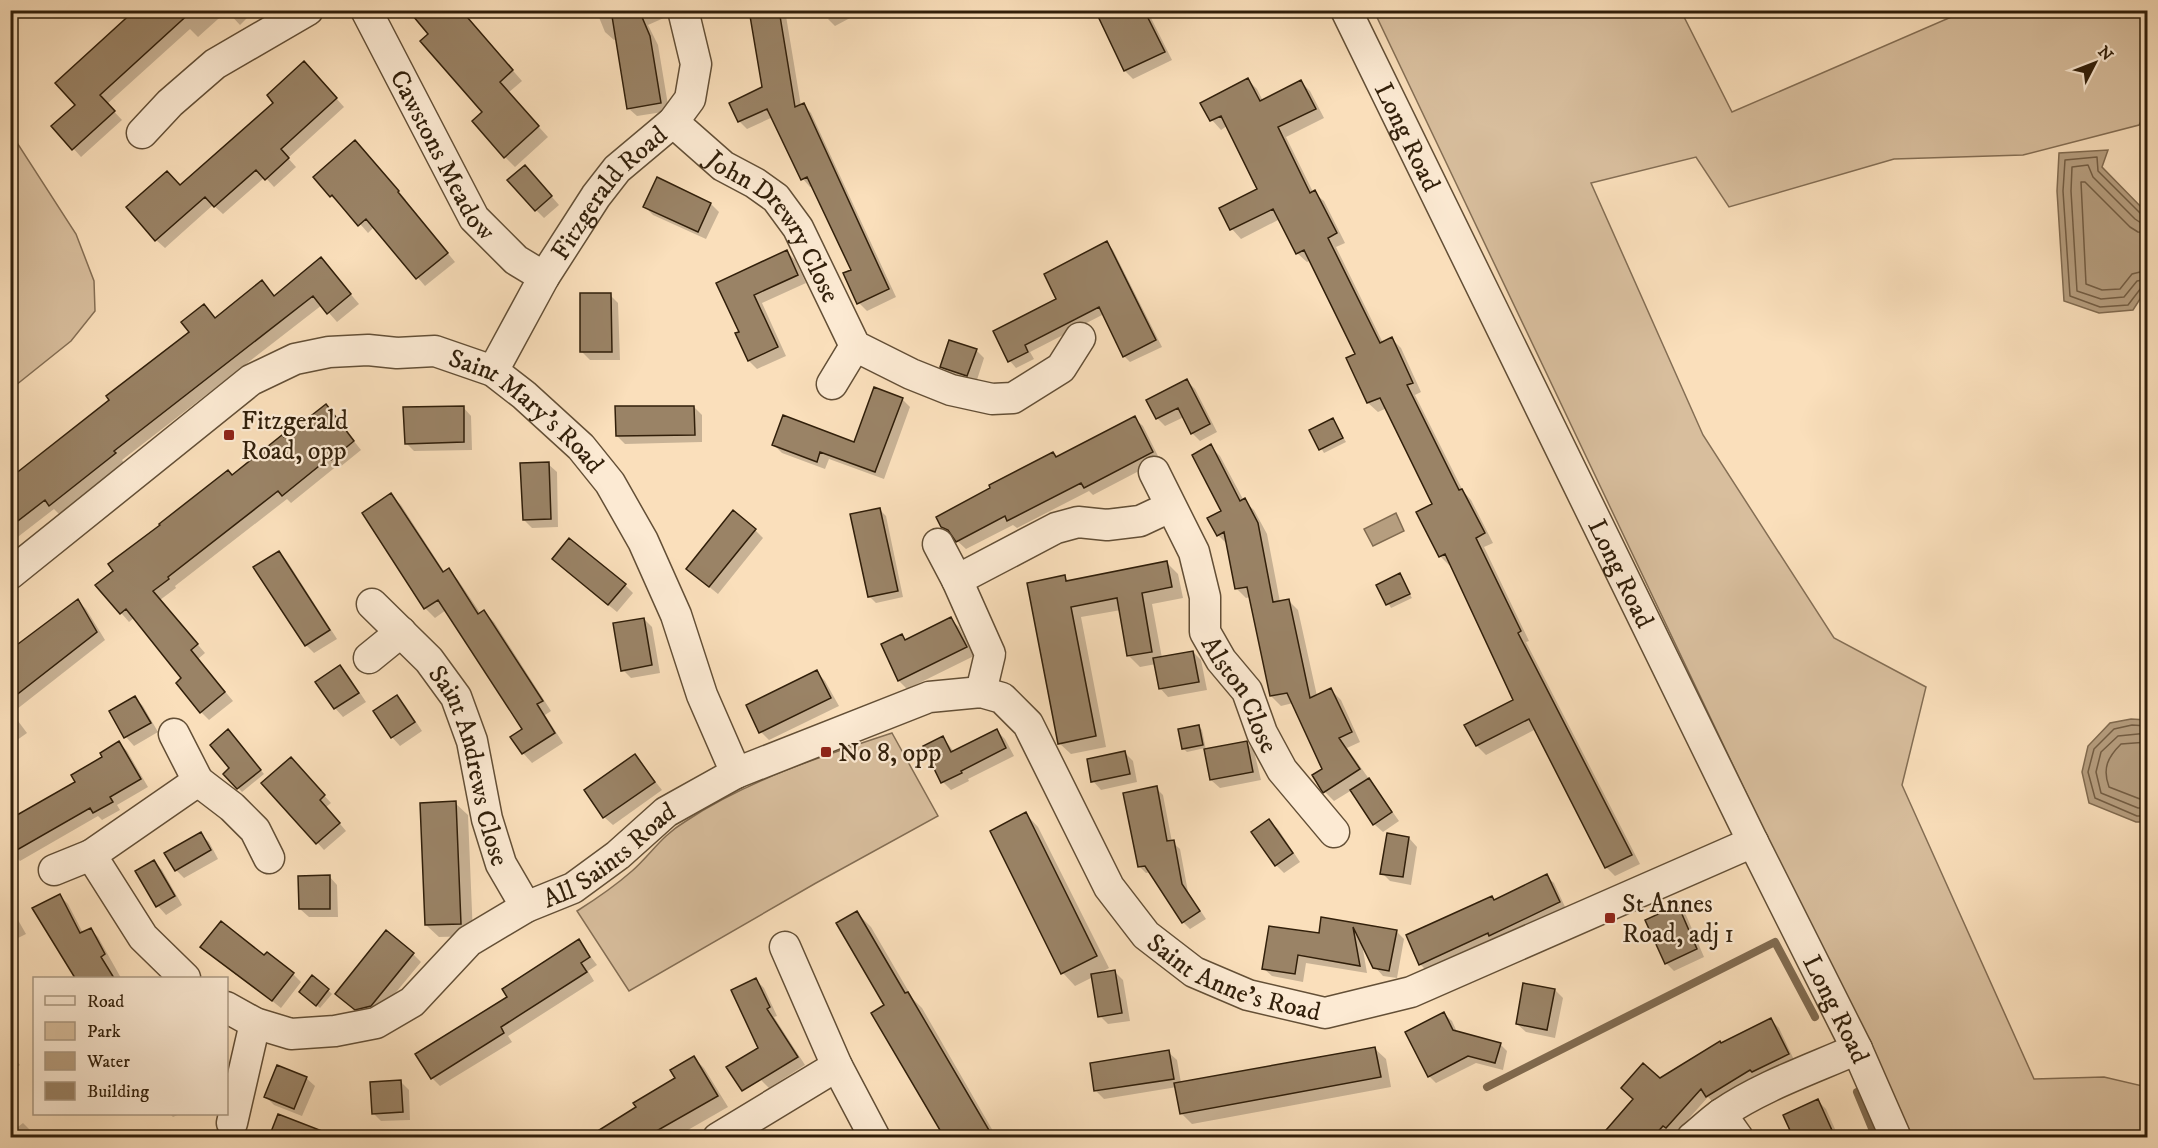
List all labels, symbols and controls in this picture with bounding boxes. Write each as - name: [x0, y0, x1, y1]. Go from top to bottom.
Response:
- north arrow: [2065, 33, 2125, 93]
- text: N: [2094, 42, 2117, 65]
- street label: Cawstons Meadow: [382, 64, 502, 248]
- street label: Long Road: [1366, 77, 1447, 197]
- street label: Fitzgerald Road: [544, 119, 674, 267]
- street label: John Drewry Close: [697, 142, 846, 308]
- street label: Saint Mary's Road: [444, 342, 610, 480]
- place label: Fitzgerald Road, opp: [241, 405, 348, 468]
- marker: Fitzgerald Road, opp: [222, 428, 236, 442]
- street label: Long Road: [1580, 514, 1661, 634]
- street label: Alston Close: [1193, 631, 1285, 759]
- street label: Saint Andrews Close: [420, 659, 516, 870]
- place label: No 8, opp: [838, 737, 941, 770]
- marker: No 8, opp: [819, 745, 833, 759]
- street label: All Saints Road: [538, 795, 681, 916]
- place label: St Annes Road, adj 1: [1622, 888, 1734, 951]
- marker: St Annes Road, adj 1: [1603, 911, 1617, 925]
- street label: Saint Anne's Road: [1140, 927, 1324, 1029]
- street label: Long Road: [1794, 950, 1876, 1069]
- legend: [33, 977, 228, 1115]
- text: Road: [87, 991, 124, 1013]
- text: Park: [87, 1021, 121, 1043]
- text: Water: [86, 1051, 130, 1073]
- text: Building: [87, 1081, 149, 1103]

